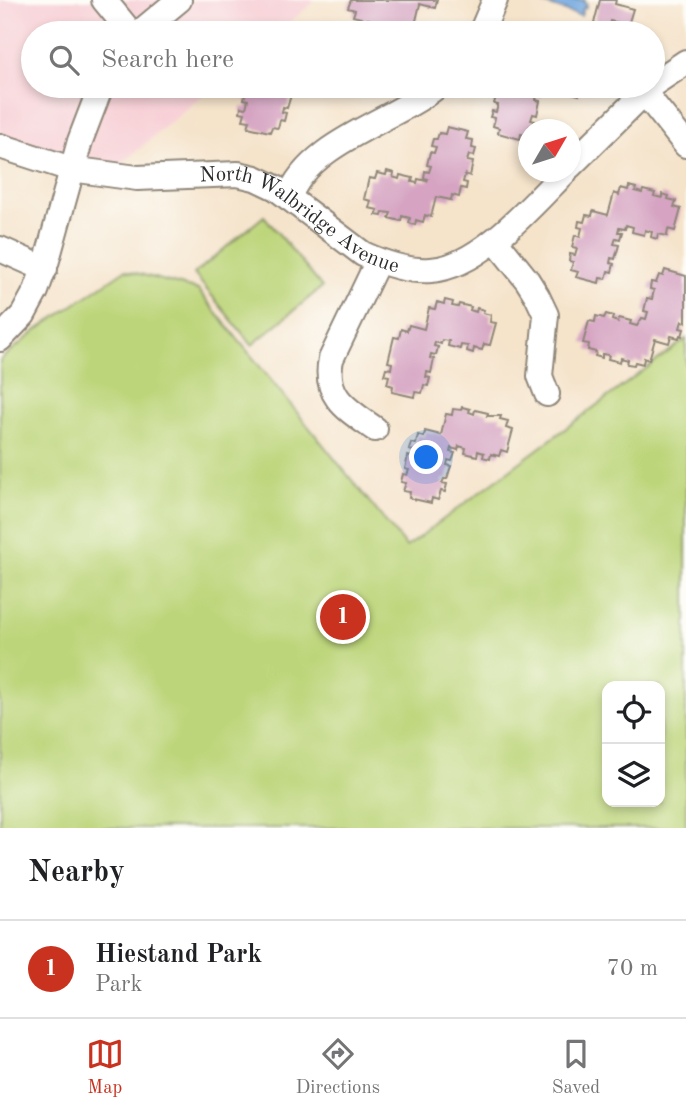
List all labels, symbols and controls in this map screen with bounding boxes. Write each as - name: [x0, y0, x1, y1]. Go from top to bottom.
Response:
- search box: [21, 21, 665, 98]
- icon: search: [45, 41, 83, 79]
- text: Search here: [101, 47, 234, 73]
- north arrow: [518, 119, 581, 182]
- street label: North Walbridge Avenue: [199, 163, 401, 277]
- your location: [409, 440, 443, 474]
- pin: 1: [320, 591, 366, 643]
- map controls: [602, 681, 665, 807]
- button: locate: [602, 681, 665, 744]
- button: layers: [602, 744, 665, 807]
- text: Nearby: [28, 858, 125, 888]
- text: Hiestand Park: [95, 942, 262, 968]
- text: 1: [44, 957, 58, 980]
- text: 70 m: [607, 957, 658, 980]
- text: Park: [95, 973, 142, 996]
- tab: Map: [86, 1035, 124, 1100]
- tab: Directions: [296, 1035, 380, 1100]
- tab: Saved: [552, 1035, 600, 1100]

